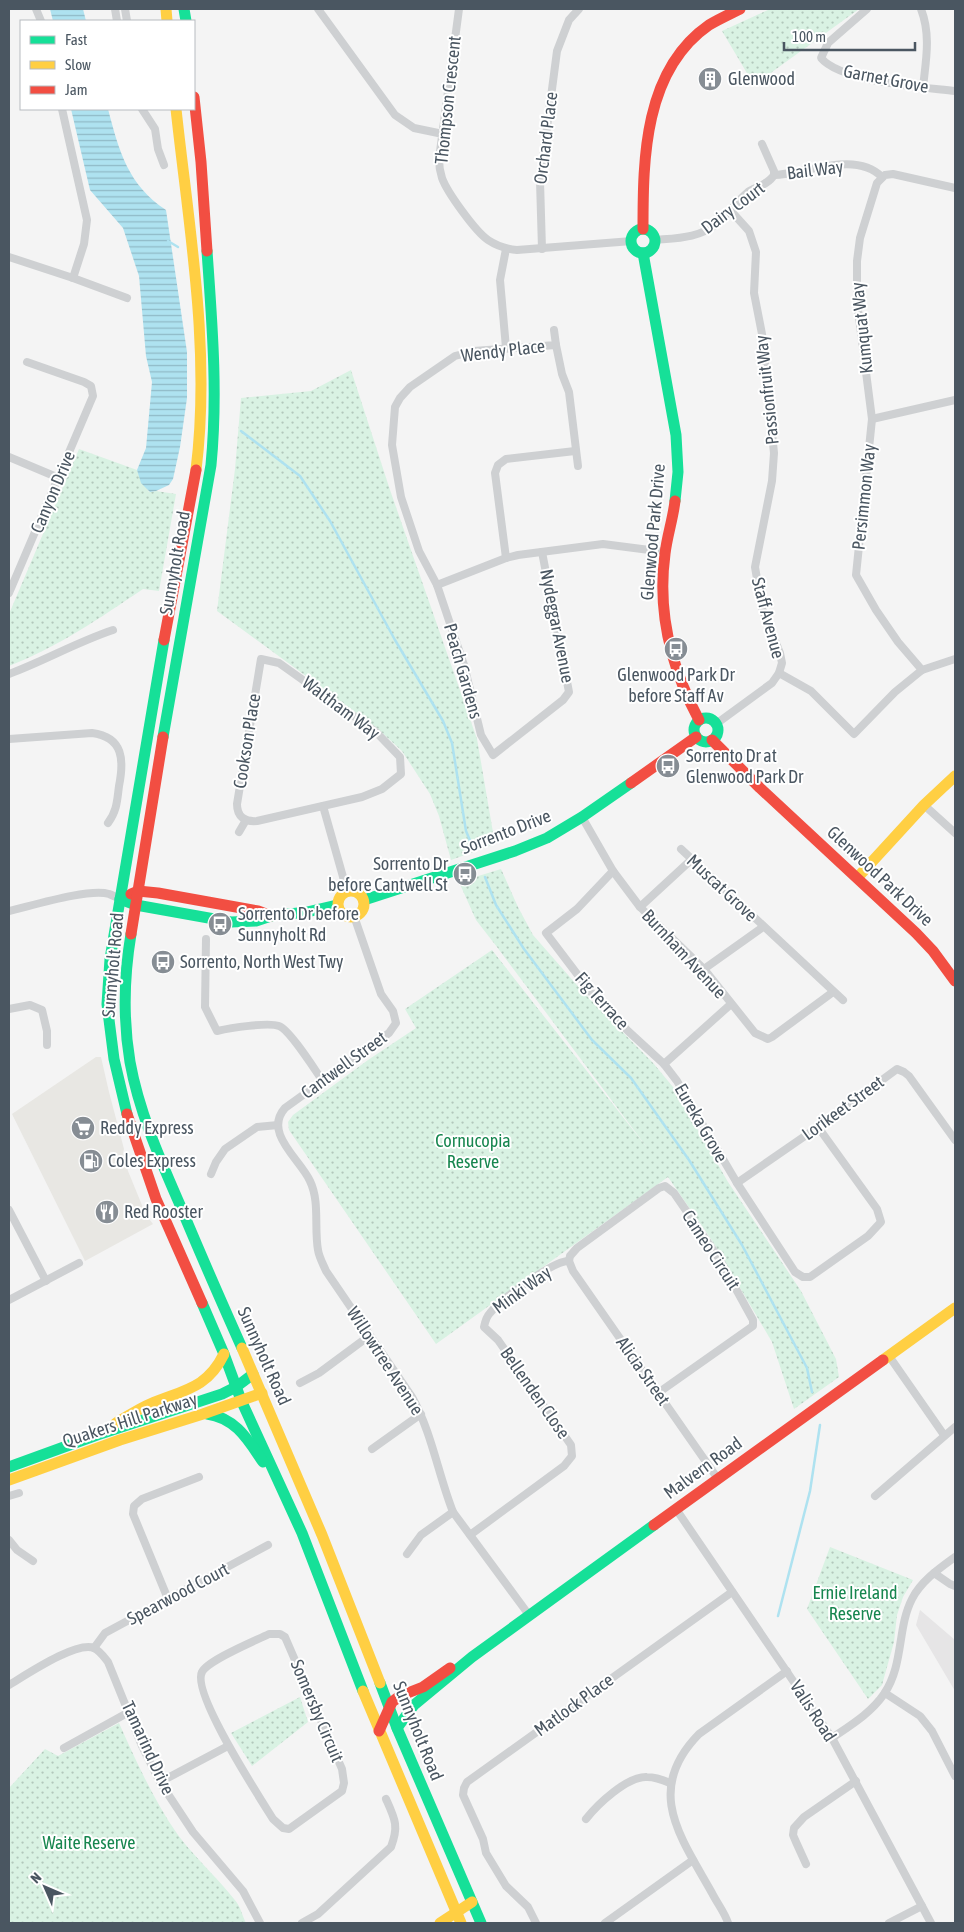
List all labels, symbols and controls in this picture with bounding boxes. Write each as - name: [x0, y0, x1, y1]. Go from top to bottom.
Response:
- legend: [20, 20, 195, 110]
- scale bar: [784, 20, 915, 52]
- text: 100 m: [792, 28, 826, 45]
- text: Fast: [65, 31, 87, 48]
- street label: Thompson Crescent: [430, 35, 465, 165]
- text: Slow: [65, 56, 91, 73]
- street label: Garnet Grove: [842, 60, 930, 97]
- building icon: Glenwood: [697, 66, 723, 92]
- place label: Glenwood: [728, 68, 795, 89]
- text: Jam: [65, 81, 88, 98]
- street label: Orchard Place: [529, 91, 562, 185]
- street label: Bail Way: [786, 156, 844, 183]
- street label: Dairy Court: [697, 177, 768, 238]
- street label: Kumquat Way: [846, 281, 877, 375]
- street label: Passionfruit Way: [750, 334, 783, 446]
- street label: Wendy Place: [460, 335, 546, 366]
- street label: Persimmon Way: [847, 443, 880, 551]
- street label: Canyon Drive: [26, 448, 79, 536]
- street label: Glenwood Park Drive: [636, 463, 669, 601]
- street label: Sunnyholt Road: [155, 509, 194, 616]
- street label: Nydeggar Avenue: [536, 567, 579, 684]
- street label: Staff Avenue: [748, 575, 789, 661]
- street label: Peach Gardens: [440, 621, 487, 721]
- bus stop icon: Glenwood Park Dr before Staff Av: [663, 636, 689, 662]
- place label: Glenwood Park Dr before Staff Av: [617, 664, 735, 706]
- street label: Waltham Way: [298, 672, 384, 744]
- street label: Cookson Place: [229, 692, 264, 790]
- place label: Sorrento Dr at Glenwood Park Dr: [686, 745, 804, 787]
- bus stop icon: Sorrento Dr at Glenwood Park Dr: [655, 753, 681, 779]
- street label: Sorrento Drive: [458, 805, 554, 858]
- street label: Glenwood Park Drive: [823, 821, 938, 930]
- street label: Muscat Grove: [683, 850, 762, 925]
- place label: Sorrento Dr before Cantwell St: [328, 853, 449, 895]
- bus stop icon: Sorrento Dr before Cantwell St: [452, 861, 478, 887]
- place label: Sorrento Dr before Sunnyholt Rd: [238, 903, 359, 945]
- street label: Burnham Avenue: [638, 905, 731, 1002]
- bus stop icon: Sorrento Dr before Sunnyholt Rd: [207, 911, 233, 937]
- street label: Sunnyholt Road: [97, 912, 128, 1018]
- bus stop icon: Sorrento, North West Twy: [150, 949, 176, 975]
- place label: Sorrento, North West Twy: [180, 951, 343, 972]
- street label: Fig Terrace: [571, 968, 634, 1034]
- street label: Cantwell Street: [297, 1027, 391, 1103]
- street label: Lorikeet Street: [798, 1071, 888, 1144]
- street label: Eureka Grove: [671, 1080, 732, 1166]
- supermarket icon: Reddy Express: [70, 1115, 96, 1141]
- place label: Reddy Express: [100, 1117, 194, 1138]
- park label: Cornucopia Reserve: [435, 1130, 511, 1172]
- fuel station icon: Coles Express: [78, 1148, 104, 1174]
- place label: Coles Express: [108, 1150, 196, 1171]
- restaurant icon: Red Rooster: [94, 1199, 120, 1225]
- place label: Red Rooster: [124, 1201, 204, 1222]
- street label: Cameo Circuit: [678, 1206, 745, 1293]
- street label: Minki Way: [488, 1261, 555, 1318]
- street label: Willowtree Avenue: [343, 1303, 428, 1419]
- street label: Sunnyholt Road: [233, 1304, 295, 1408]
- street label: Alicia Street: [612, 1332, 675, 1409]
- street label: Bellenden Close: [496, 1343, 575, 1442]
- street label: Quakers Hill Parkway: [60, 1388, 200, 1451]
- street label: Malvern Road: [660, 1432, 746, 1503]
- street label: Spearwood Court: [123, 1558, 232, 1629]
- park label: Ernie Ireland Reserve: [813, 1582, 897, 1624]
- street label: Somersby Circuit: [286, 1656, 348, 1765]
- street label: Matlock Place: [530, 1669, 617, 1740]
- street label: Valis Road: [786, 1676, 841, 1745]
- street label: Sunnyholt Road: [389, 1678, 448, 1783]
- street label: Tamarind Drive: [118, 1698, 179, 1798]
- park label: Waite Reserve: [42, 1832, 136, 1853]
- north arrow: [20, 1862, 70, 1912]
- text: N: [27, 1869, 44, 1886]

